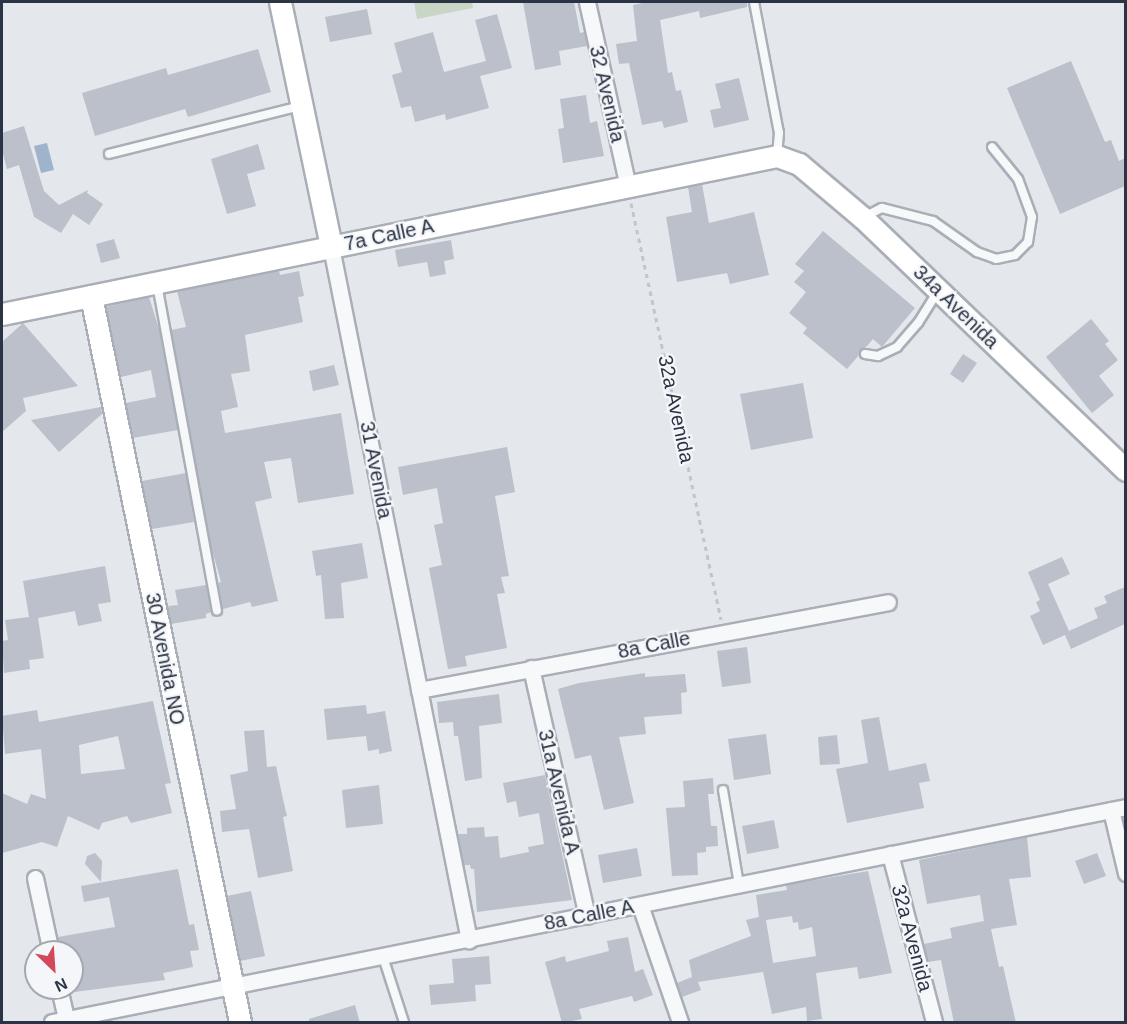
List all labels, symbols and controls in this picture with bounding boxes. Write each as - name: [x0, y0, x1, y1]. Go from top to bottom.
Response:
- street label: 32 Avenida: [584, 43, 630, 145]
- street label: 7a Calle A: [341, 214, 437, 256]
- street label: 34a Avenida: [908, 260, 1004, 354]
- street label: 32a Avenida: [653, 352, 699, 466]
- street label: 31 Avenida: [355, 419, 397, 521]
- street label: 30 Avenida NO: [140, 590, 190, 728]
- street label: 8a Calle: [616, 626, 692, 664]
- street label: 31a Avenida A: [533, 726, 585, 858]
- street label: 32a Avenida: [886, 881, 938, 995]
- street label: 8a Calle A: [541, 894, 637, 936]
- north arrow: [24, 940, 84, 1000]
- text: N: [52, 975, 70, 995]

